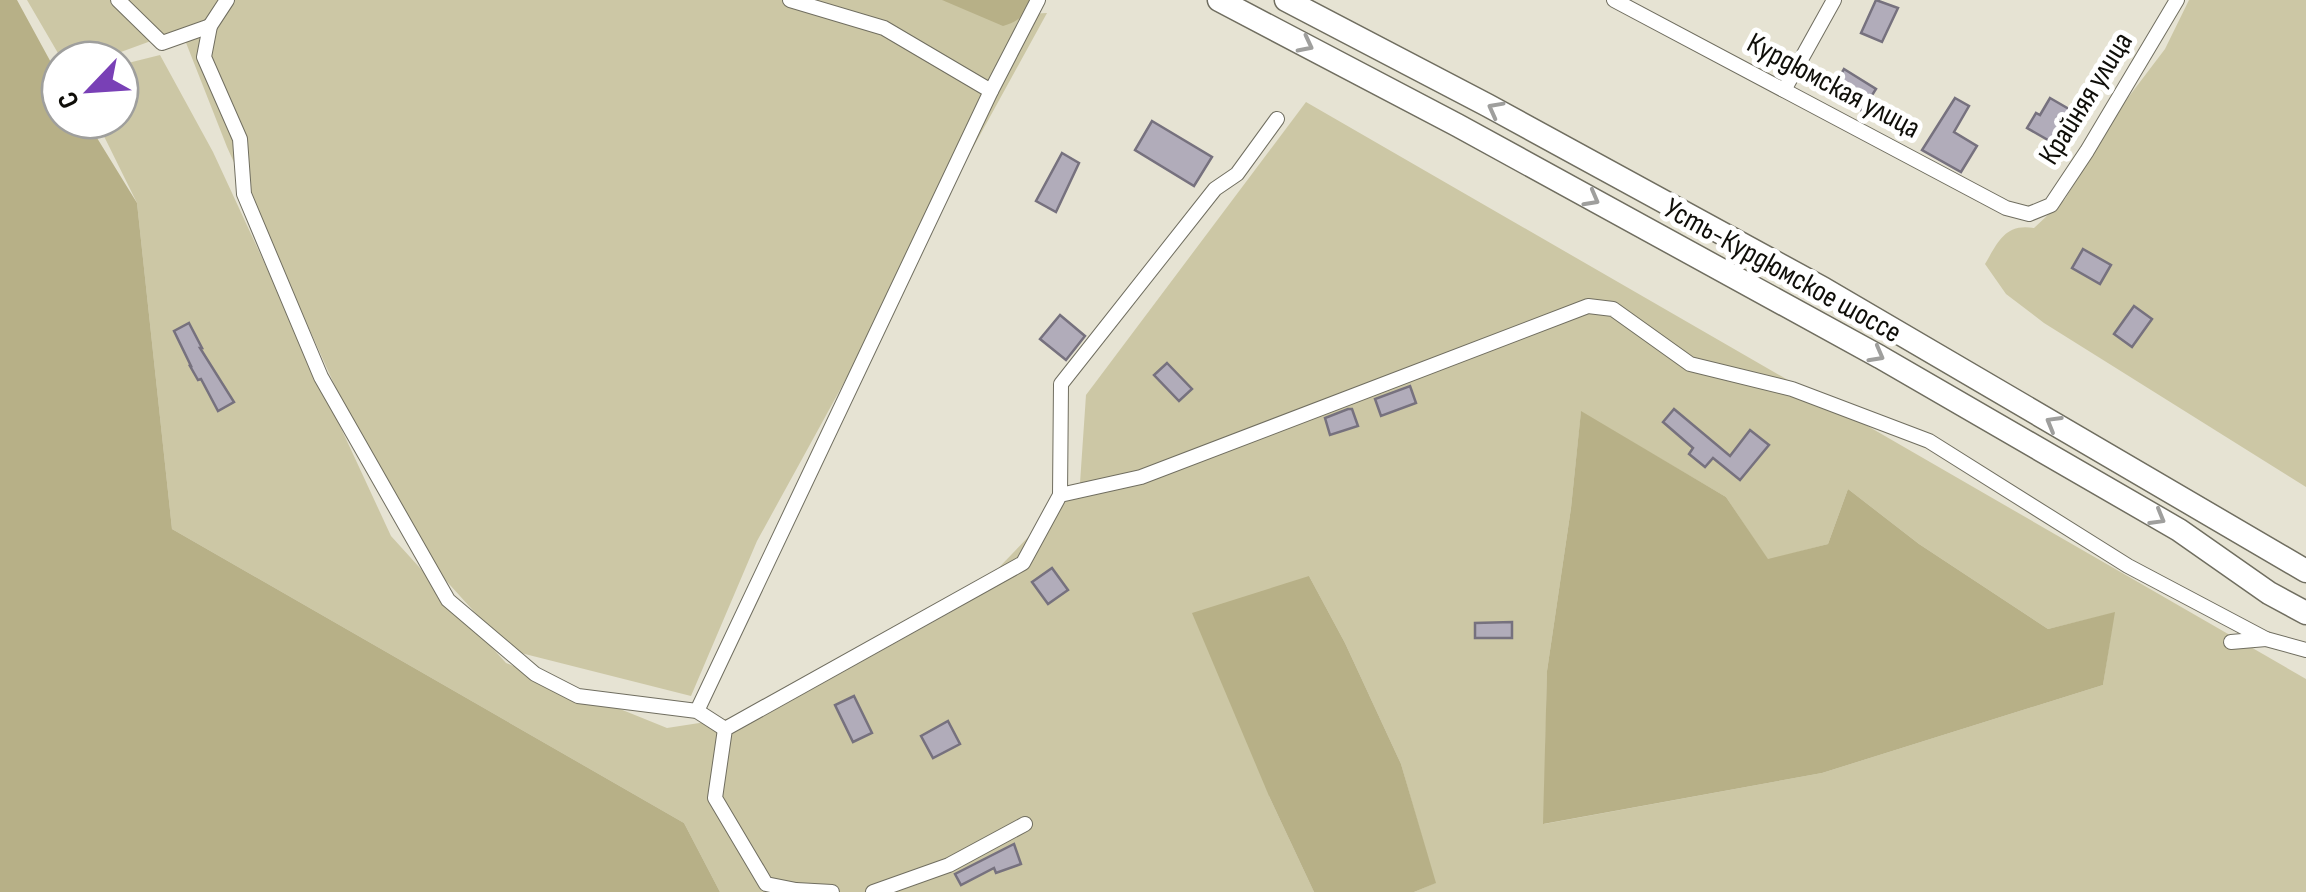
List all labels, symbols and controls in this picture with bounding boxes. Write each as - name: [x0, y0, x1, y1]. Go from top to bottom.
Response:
- street label: Курдюмская улица: [1741, 25, 1926, 147]
- street label: Крайняя улица: [2031, 26, 2141, 171]
- one-way arrow: [1295, 33, 1313, 52]
- north arrow: [40, 40, 140, 140]
- text: С: [51, 86, 87, 113]
- one-way arrow: [1488, 102, 1506, 122]
- one-way arrow: [1581, 187, 1600, 206]
- street label: Усть-Курдюмское шоссе: [1658, 191, 1907, 351]
- one-way arrow: [1866, 343, 1884, 363]
- one-way arrow: [2046, 416, 2064, 435]
- one-way arrow: [2147, 506, 2165, 525]

